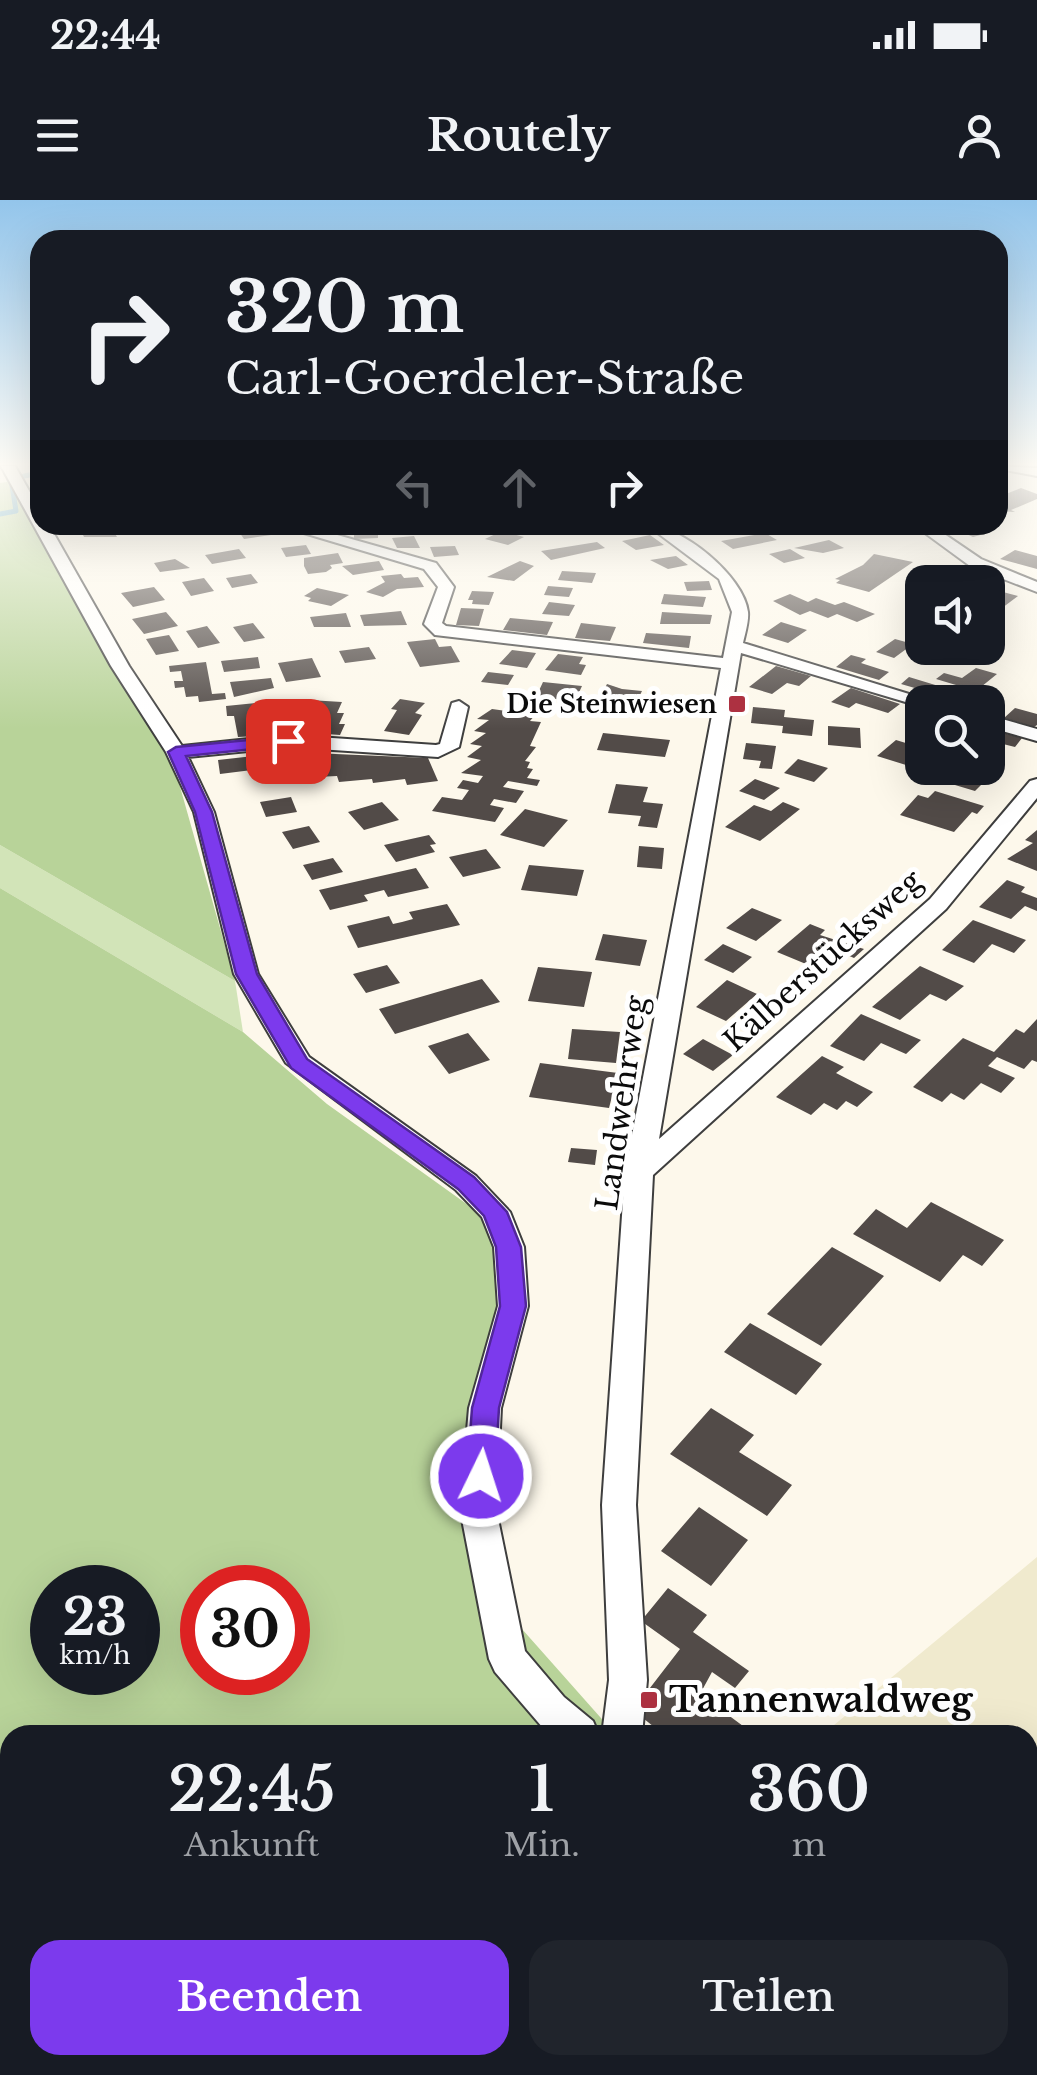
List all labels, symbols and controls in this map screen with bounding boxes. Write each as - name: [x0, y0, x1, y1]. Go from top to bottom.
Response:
- text: 22:44: [50, 12, 161, 59]
- text: Routely: [426, 107, 611, 163]
- icon: menu: [30, 108, 85, 163]
- icon: person: [952, 108, 1007, 163]
- text: 320 m: [225, 264, 464, 351]
- icon: right: [60, 270, 190, 400]
- text: Carl-Goerdeler-Straße: [225, 350, 744, 406]
- icon: left: [387, 460, 442, 515]
- icon: ahead: [492, 460, 547, 515]
- icon: right: [597, 460, 652, 515]
- map controls: [905, 565, 1005, 785]
- button: sound: [905, 565, 1005, 665]
- button: search: [905, 685, 1005, 785]
- place label: Die Steinwiesen: [506, 689, 717, 720]
- marker: Die Steinwiesen: [726, 693, 748, 715]
- pin: [246, 699, 331, 784]
- icon: arrive: [261, 714, 316, 769]
- street label: Kälberstücksweg: [716, 861, 930, 1059]
- street label: Landwehrweg: [588, 992, 655, 1213]
- position arrow: [429, 1424, 533, 1528]
- speed limit sign: 30: [180, 1565, 310, 1695]
- text: 23: [63, 1586, 127, 1649]
- text: km/h: [60, 1640, 130, 1671]
- place label: Tannenwaldweg: [669, 1678, 974, 1721]
- marker: Tannenwaldweg: [638, 1689, 660, 1711]
- text: 22:45: [168, 1753, 335, 1827]
- text: 1: [528, 1753, 555, 1827]
- text: 360: [748, 1753, 870, 1827]
- text: Ankunft: [184, 1825, 319, 1865]
- text: Min.: [503, 1825, 580, 1865]
- text: m: [792, 1825, 826, 1865]
- button: Beenden: [30, 1940, 509, 2055]
- button: Teilen: [529, 1940, 1008, 2055]

